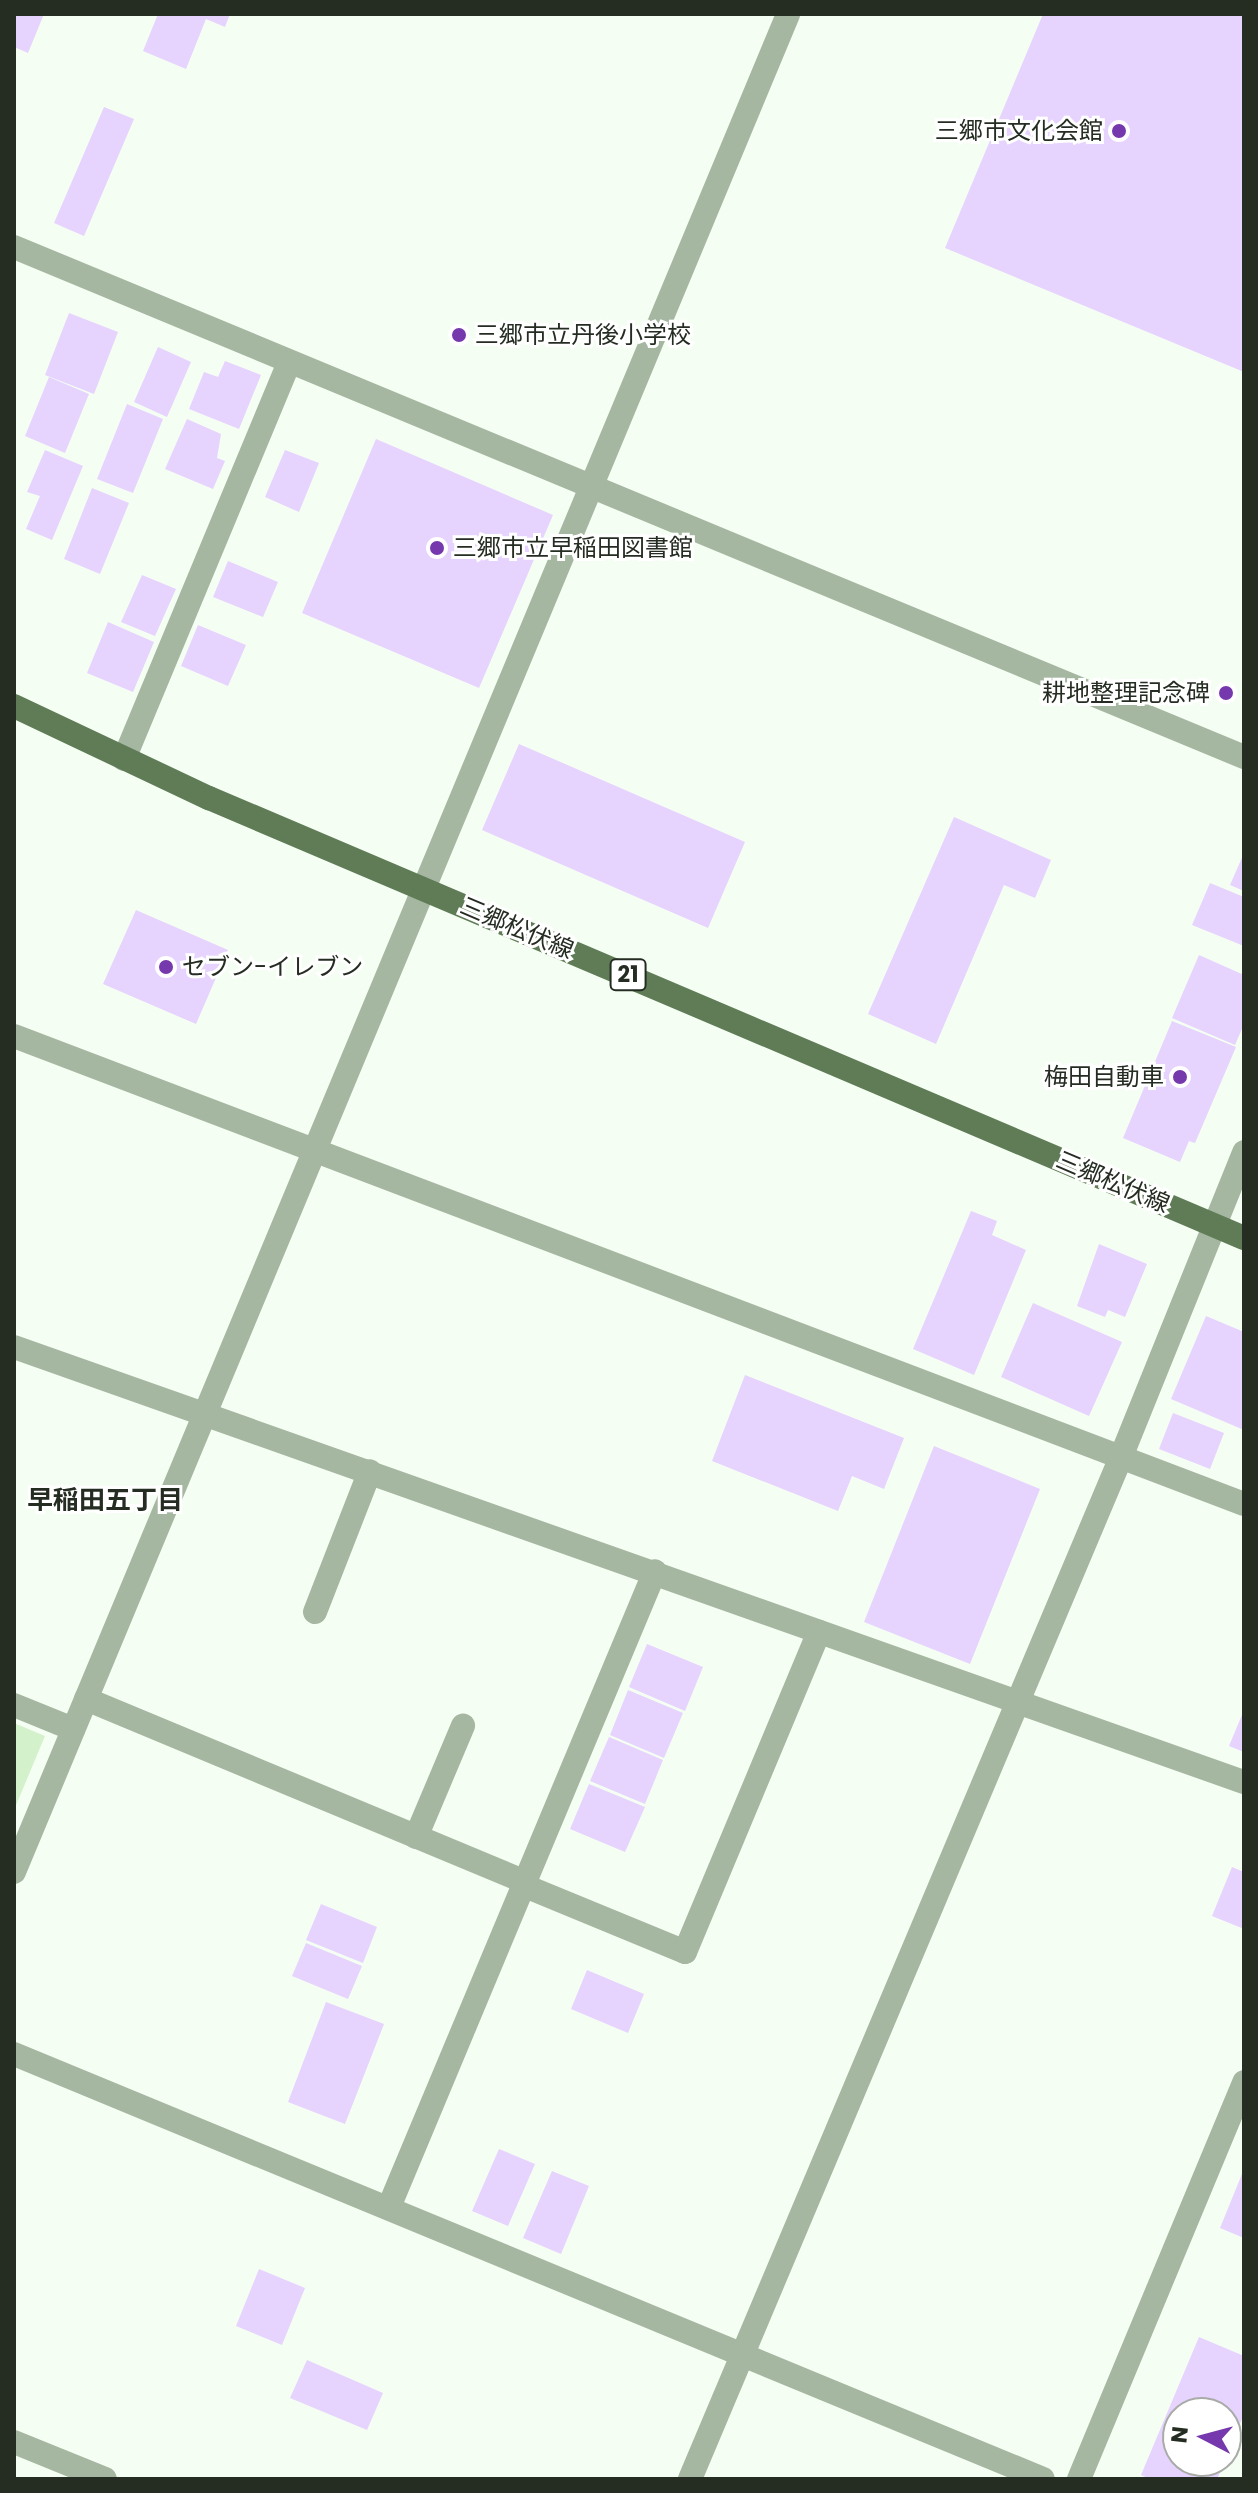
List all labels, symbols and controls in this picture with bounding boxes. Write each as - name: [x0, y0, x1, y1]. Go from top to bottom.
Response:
- place label: 三郷市文化会館: [935, 117, 1103, 145]
- marker: 三郷市文化会館: [1110, 122, 1128, 140]
- place label: 三郷市立丹後小学校: [475, 321, 691, 349]
- marker: 三郷市立丹後小学校: [450, 326, 468, 344]
- place label: 三郷市立早稲田図書館: [453, 534, 693, 562]
- marker: 三郷市立早稲田図書館: [428, 539, 446, 557]
- place label: 耕地整理記念碑: [1042, 679, 1210, 707]
- marker: 耕地整理記念碑: [1217, 684, 1235, 702]
- street label: 三郷松伏線: [456, 891, 578, 965]
- place label: セブン-イレブン: [182, 953, 363, 981]
- road number: 21: [608, 957, 648, 993]
- marker: セブン-イレブン: [157, 958, 175, 976]
- place label: 梅田自動車: [1044, 1063, 1164, 1091]
- marker: 梅田自動車: [1171, 1068, 1189, 1086]
- street label: 三郷松伏線: [1052, 1145, 1174, 1219]
- district label: 早稲田五丁目: [27, 1485, 183, 1517]
- north arrow: [1162, 2397, 1242, 2477]
- text: N: [1163, 2425, 1196, 2445]

